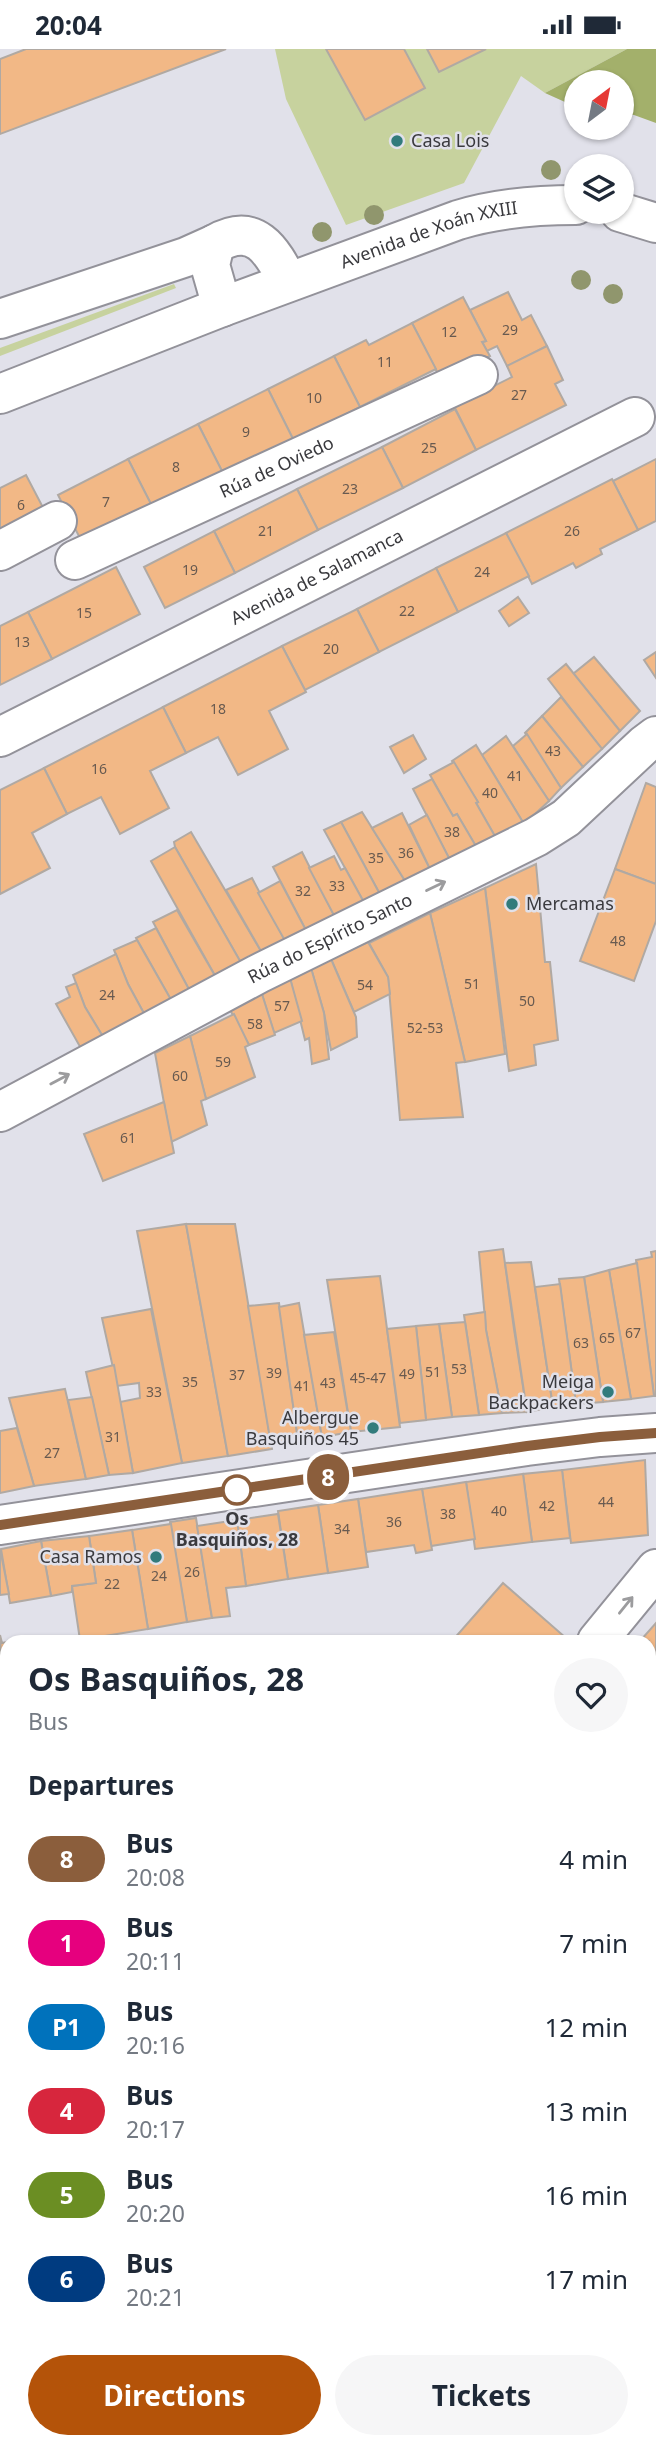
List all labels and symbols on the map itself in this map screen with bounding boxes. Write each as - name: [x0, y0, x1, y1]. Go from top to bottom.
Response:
- north arrow: [564, 70, 634, 140]
- place label: Casa Lois: [411, 128, 489, 152]
- marker: Casa Lois: [389, 133, 405, 149]
- street label: Avenida de Xoán XXIII: [337, 195, 519, 273]
- house number: 29: [502, 320, 518, 339]
- house number: 12: [441, 322, 457, 341]
- house number: 11: [377, 352, 393, 371]
- house number: 27: [511, 385, 527, 404]
- house number: 10: [306, 388, 322, 407]
- house number: 9: [242, 422, 250, 441]
- street label: Rúa de Oviedo: [215, 430, 337, 503]
- house number: 25: [421, 438, 437, 457]
- house number: 8: [172, 457, 180, 476]
- house number: 23: [342, 479, 358, 498]
- house number: 7: [102, 492, 110, 511]
- house number: 6: [17, 495, 25, 514]
- house number: 21: [258, 521, 274, 540]
- house number: 26: [564, 521, 580, 540]
- street label: Avenida de Salamanca: [226, 523, 407, 630]
- house number: 19: [182, 560, 198, 579]
- house number: 24: [474, 562, 490, 581]
- house number: 22: [399, 601, 415, 620]
- house number: 15: [76, 603, 92, 622]
- house number: 13: [14, 632, 30, 651]
- house number: 20: [323, 639, 339, 658]
- house number: 18: [210, 699, 226, 718]
- house number: 43: [545, 741, 561, 760]
- house number: 16: [91, 759, 107, 778]
- house number: 41: [507, 766, 523, 785]
- house number: 40: [482, 783, 498, 802]
- house number: 38: [444, 822, 460, 841]
- house number: 36: [398, 843, 414, 862]
- house number: 35: [368, 848, 384, 867]
- house number: 33: [329, 876, 345, 895]
- one-way arrow: [425, 879, 446, 892]
- house number: 32: [295, 881, 311, 900]
- street label: Rúa do Espírito Santo: [243, 887, 416, 988]
- place label: Mercamas: [526, 891, 614, 915]
- marker: Mercamas: [504, 896, 520, 912]
- house number: 48: [610, 931, 626, 950]
- house number: 51: [464, 974, 480, 993]
- house number: 54: [357, 975, 373, 994]
- house number: 24: [99, 985, 115, 1004]
- house number: 50: [519, 991, 535, 1010]
- house number: 57: [274, 996, 290, 1015]
- house number: 58: [247, 1014, 263, 1033]
- house number: 52-53: [407, 1018, 443, 1037]
- house number: 59: [215, 1052, 231, 1071]
- house number: 60: [172, 1066, 188, 1085]
- one-way arrow: [49, 1072, 69, 1086]
- house number: 61: [120, 1128, 136, 1147]
- house number: 67: [625, 1323, 641, 1342]
- house number: 65: [599, 1328, 615, 1347]
- house number: 63: [573, 1333, 589, 1352]
- house number: 53: [451, 1359, 467, 1378]
- house number: 51: [425, 1362, 441, 1381]
- house number: 39: [266, 1363, 282, 1382]
- house number: 49: [399, 1364, 415, 1383]
- house number: 37: [229, 1365, 245, 1384]
- house number: 45-47: [350, 1368, 386, 1387]
- place label: Meiga Backpackers: [488, 1369, 594, 1414]
- house number: 35: [182, 1372, 198, 1391]
- house number: 43: [320, 1373, 336, 1392]
- house number: 41: [294, 1376, 310, 1395]
- house number: 33: [146, 1382, 162, 1401]
- marker: Meiga Backpackers: [600, 1384, 616, 1400]
- place label: Albergue Basquiños 45: [246, 1405, 359, 1450]
- marker: Albergue Basquiños 45: [365, 1420, 381, 1436]
- house number: 31: [105, 1427, 121, 1446]
- house number: 27: [44, 1443, 60, 1462]
- line badge: 8: [305, 1454, 351, 1500]
- marker: Os Basquiños, 28: [222, 1475, 252, 1505]
- house number: 44: [598, 1492, 614, 1511]
- house number: 42: [539, 1496, 555, 1515]
- house number: 40: [491, 1501, 507, 1520]
- house number: 38: [440, 1504, 456, 1523]
- place label: Os Basquiños, 28: [176, 1506, 298, 1551]
- house number: 36: [386, 1512, 402, 1531]
- house number: 34: [334, 1519, 350, 1538]
- place label: Casa Ramos: [39, 1544, 142, 1568]
- marker: Casa Ramos: [148, 1549, 164, 1565]
- house number: 26: [184, 1562, 200, 1581]
- house number: 24: [151, 1566, 167, 1585]
- house number: 22: [104, 1574, 120, 1593]
- one-way arrow: [619, 1597, 634, 1615]

